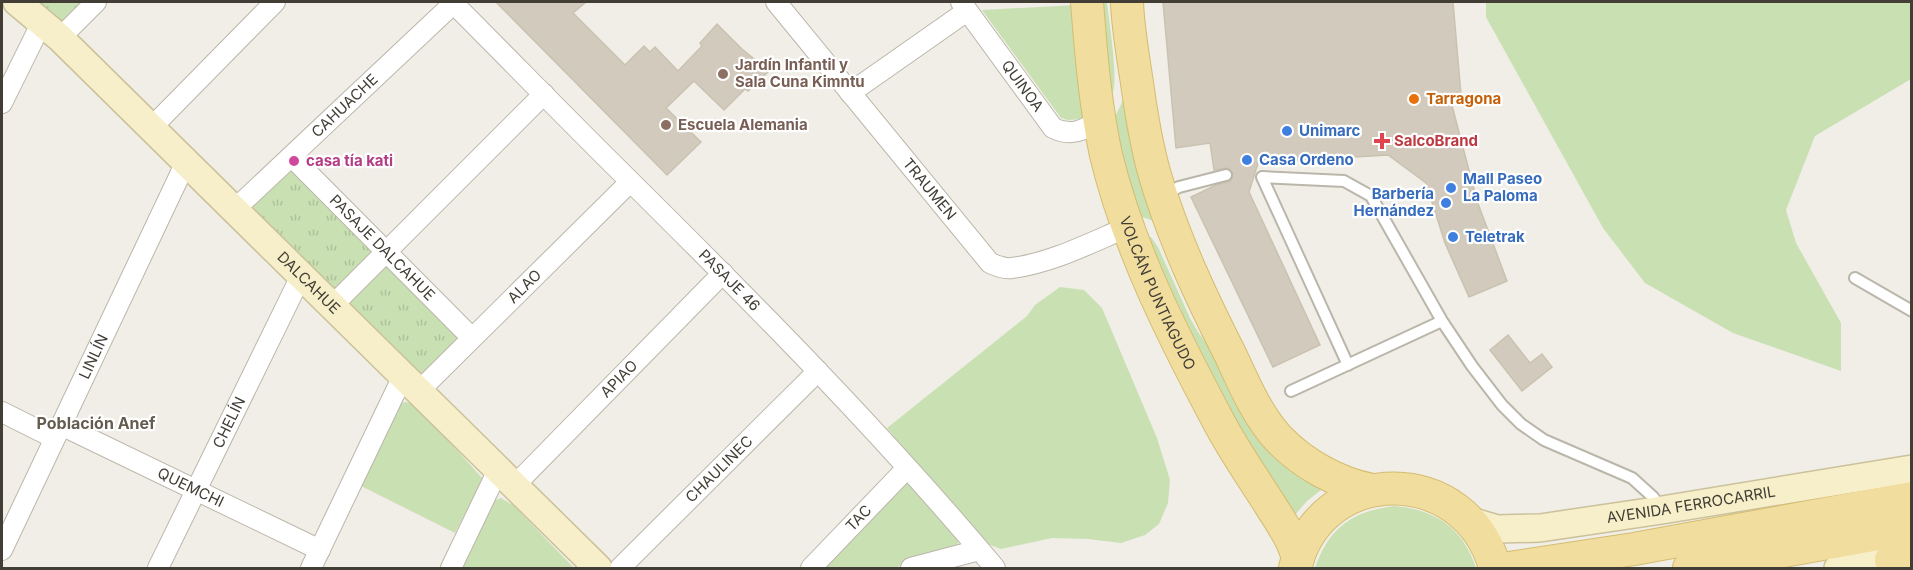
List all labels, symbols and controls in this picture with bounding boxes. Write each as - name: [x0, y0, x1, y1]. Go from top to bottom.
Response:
- place label: Jardín Infantil y Sala Cuna Kimntu: [735, 55, 865, 91]
- street label: QUINOA: [998, 56, 1048, 115]
- marker: Jardín Infantil y Sala Cuna Kimntu: [716, 67, 730, 81]
- street label: CAHUACHE: [307, 70, 381, 141]
- place label: Tarragona: [1426, 89, 1501, 108]
- marker: Tarragona: [1407, 92, 1421, 106]
- place label: Escuela Alemania: [678, 115, 808, 134]
- marker: Escuela Alemania: [659, 118, 673, 132]
- place label: Unimarc: [1299, 121, 1361, 140]
- marker: Unimarc: [1280, 124, 1294, 138]
- place label: SalcoBrand: [1394, 131, 1478, 150]
- marker: SalcoBrand: [1375, 134, 1389, 148]
- place label: Casa Ordeno: [1259, 150, 1354, 169]
- place label: casa tía kati: [306, 151, 393, 170]
- marker: Casa Ordeno: [1240, 153, 1254, 167]
- marker: casa tía kati: [287, 154, 301, 168]
- street label: TRAUMEN: [899, 154, 961, 224]
- place label: Mall Paseo La Paloma: [1463, 169, 1542, 205]
- marker: Mall Paseo La Paloma: [1444, 181, 1458, 195]
- place label: Barbería Hernández: [1354, 184, 1434, 220]
- street label: PASAJE DALCAHUE: [326, 190, 439, 304]
- marker: Barbería Hernández: [1439, 196, 1453, 210]
- street label: VOLCÁN PUNTIAGUDO: [1116, 214, 1200, 373]
- place label: Teletrak: [1465, 227, 1525, 246]
- marker: Teletrak: [1446, 230, 1460, 244]
- street label: PASAJE 46: [695, 245, 765, 315]
- street label: DALCAHUE: [273, 247, 344, 318]
- street label: ALAO: [503, 265, 545, 307]
- street label: LINLÍN: [74, 331, 112, 382]
- street label: APIAO: [596, 356, 641, 401]
- street label: CHELÍN: [208, 393, 249, 451]
- district label: Población Anef: [37, 413, 156, 433]
- street label: CHAULINEC: [681, 431, 757, 506]
- street label: QUEMCHI: [155, 463, 227, 511]
- street label: AVENIDA FERROCARRIL: [1605, 482, 1777, 527]
- street label: TAC: [841, 501, 875, 535]

